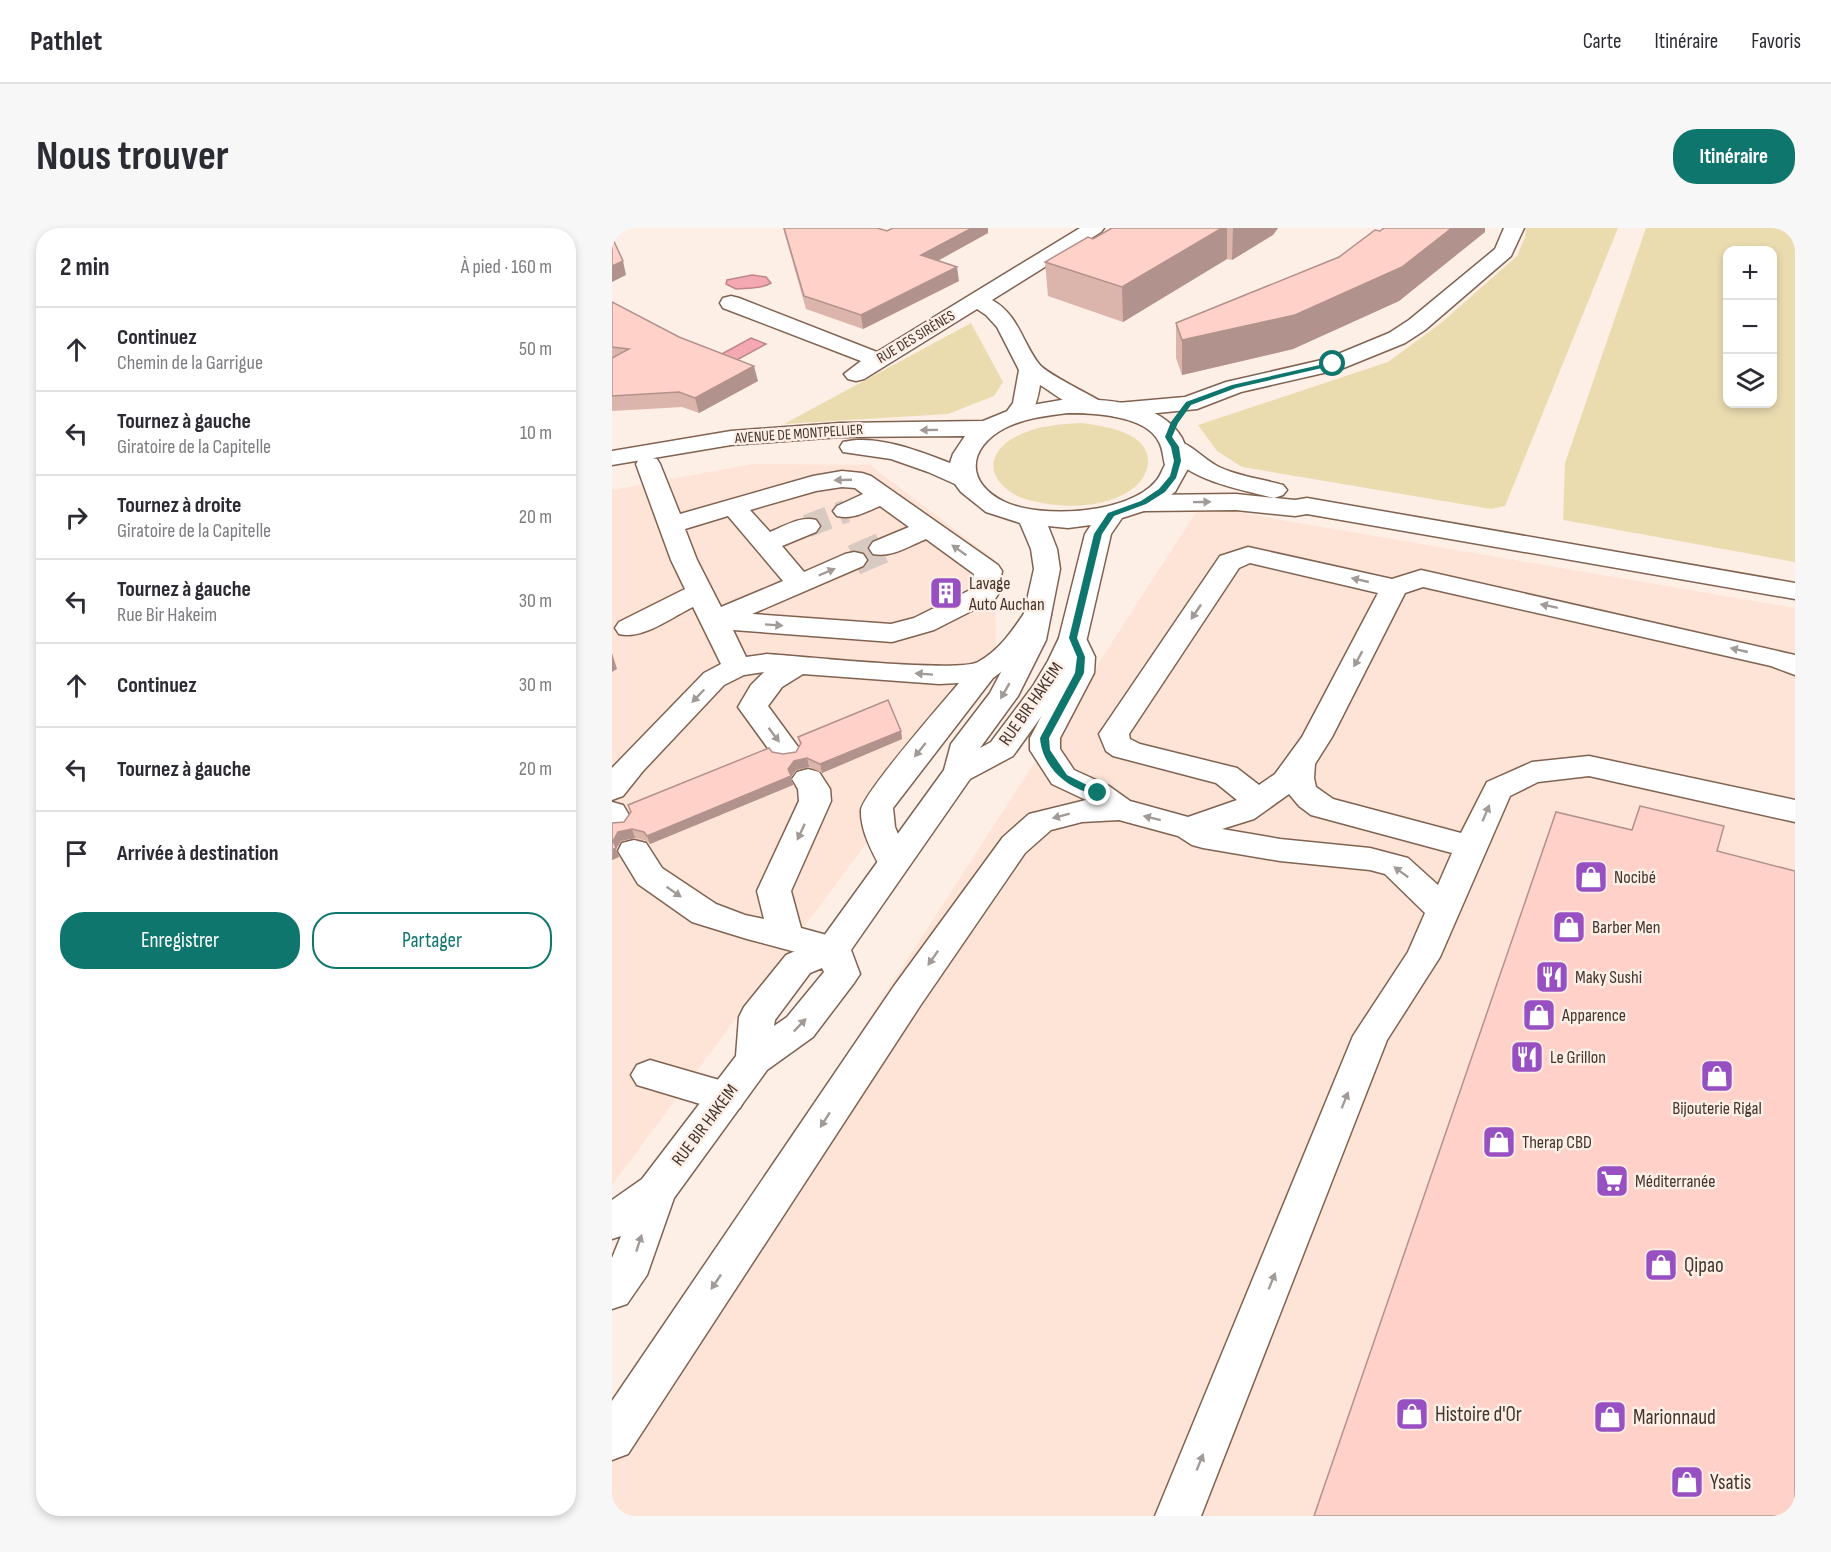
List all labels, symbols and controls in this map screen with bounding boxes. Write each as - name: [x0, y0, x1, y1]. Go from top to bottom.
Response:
- text: Pathlet: [30, 25, 102, 58]
- text: Carte: [1583, 29, 1622, 54]
- text: Itinéraire: [1655, 29, 1718, 54]
- text: Favoris: [1751, 29, 1801, 54]
- button: Itinéraire: [1673, 129, 1795, 184]
- text: Nous trouver: [36, 131, 229, 182]
- map controls: [1723, 246, 1777, 408]
- button: +: [1723, 246, 1777, 300]
- text: 2 min: [60, 252, 110, 283]
- text: À pied · 160 m: [461, 255, 552, 279]
- button: −: [1723, 300, 1777, 354]
- street label: RUE DES SIRÈNES: [873, 306, 959, 368]
- text: Continuez: [117, 324, 197, 351]
- icon: ahead: [60, 333, 93, 366]
- text: 50 m: [519, 337, 552, 361]
- route start: [1319, 350, 1345, 376]
- text: Chemin de la Garrigue: [117, 351, 263, 375]
- button: layers: [1723, 354, 1777, 408]
- text: Tournez à gauche: [117, 408, 251, 435]
- icon: left: [60, 417, 93, 450]
- street label: AVENUE DE MONTPELLIER: [733, 420, 864, 448]
- text: 10 m: [520, 421, 552, 445]
- one-way arrow: [919, 425, 938, 434]
- text: Giratoire de la Capitelle: [117, 435, 271, 459]
- one-way arrow: [833, 476, 852, 485]
- text: Tournez à droite: [117, 492, 242, 519]
- one-way arrow: [1193, 498, 1212, 507]
- icon: right: [60, 501, 93, 534]
- text: 20 m: [519, 505, 552, 529]
- text: Giratoire de la Capitelle: [117, 519, 271, 543]
- one-way arrow: [951, 544, 967, 556]
- one-way arrow: [819, 567, 837, 577]
- place label: Lavage Auto Auchan: [968, 573, 1045, 615]
- building icon: Lavage Auto Auchan: [928, 575, 964, 611]
- one-way arrow: [1350, 575, 1369, 585]
- text: Tournez à gauche: [117, 576, 251, 603]
- icon: left: [60, 585, 93, 618]
- text: 30 m: [519, 589, 552, 613]
- one-way arrow: [1539, 601, 1558, 610]
- text: Rue Bir Hakeim: [117, 603, 217, 627]
- one-way arrow: [1191, 604, 1202, 620]
- one-way arrow: [765, 620, 784, 629]
- one-way arrow: [1729, 645, 1748, 654]
- one-way arrow: [1353, 651, 1363, 668]
- street label: RUE BIR HAKEIM: [995, 658, 1067, 750]
- icon: ahead: [60, 669, 93, 702]
- one-way arrow: [915, 669, 934, 679]
- text: Continuez: [117, 672, 197, 699]
- text: 30 m: [519, 673, 552, 697]
- one-way arrow: [999, 683, 1010, 699]
- one-way arrow: [691, 688, 705, 702]
- one-way arrow: [768, 726, 780, 742]
- one-way arrow: [914, 743, 926, 758]
- icon: left: [60, 753, 93, 786]
- text: Tournez à gauche: [117, 756, 251, 783]
- text: 20 m: [519, 757, 552, 781]
- route end: [1084, 779, 1110, 805]
- one-way arrow: [1481, 803, 1491, 821]
- one-way arrow: [1052, 812, 1070, 822]
- one-way arrow: [1143, 813, 1161, 823]
- one-way arrow: [796, 824, 806, 842]
- icon: arrive: [60, 837, 93, 870]
- text: Arrivée à destination: [117, 840, 279, 867]
- shop icon: Nocibé: [1573, 859, 1609, 895]
- one-way arrow: [1393, 865, 1409, 878]
- place label: Nocibé: [1614, 867, 1656, 888]
- one-way arrow: [666, 886, 682, 898]
- shop icon: Barber Men: [1551, 909, 1587, 945]
- button: Enregistrer: [60, 912, 300, 969]
- button: Partager: [312, 912, 552, 969]
- place label: Barber Men: [1592, 917, 1661, 938]
- one-way arrow: [928, 950, 939, 966]
- restaurant icon: Maky Sushi: [1534, 959, 1570, 995]
- place label: Maky Sushi: [1575, 967, 1642, 988]
- shop icon: Apparence: [1521, 997, 1557, 1033]
- place label: Apparence: [1561, 1005, 1626, 1026]
- one-way arrow: [793, 1018, 807, 1032]
- restaurant icon: Le Grillon: [1509, 1039, 1545, 1075]
- place label: Le Grillon: [1550, 1047, 1606, 1068]
- shop icon: Bijouterie Rigal: [1699, 1058, 1735, 1094]
- street label: RUE BIR HAKEIM: [667, 1080, 743, 1170]
- one-way arrow: [1341, 1091, 1350, 1109]
- place label: Bijouterie Rigal: [1672, 1098, 1762, 1119]
- one-way arrow: [819, 1112, 830, 1128]
- shop icon: Therap CBD: [1481, 1124, 1517, 1160]
- place label: Therap CBD: [1522, 1132, 1592, 1153]
- supermarket icon: Méditerranée: [1594, 1163, 1630, 1199]
- place label: Méditerranée: [1635, 1171, 1716, 1192]
- one-way arrow: [635, 1234, 644, 1252]
- shop icon: Qipao: [1643, 1247, 1679, 1283]
- place label: Qipao: [1684, 1253, 1724, 1278]
- one-way arrow: [1268, 1272, 1277, 1290]
- one-way arrow: [710, 1273, 722, 1289]
- shop icon: Histoire d'Or: [1394, 1396, 1430, 1432]
- shop icon: Marionnaud: [1592, 1399, 1628, 1435]
- place label: Histoire d'Or: [1435, 1402, 1522, 1427]
- place label: Marionnaud: [1633, 1405, 1716, 1430]
- one-way arrow: [1195, 1452, 1205, 1470]
- shop icon: Ysatis: [1669, 1464, 1705, 1500]
- place label: Ysatis: [1710, 1470, 1751, 1495]

